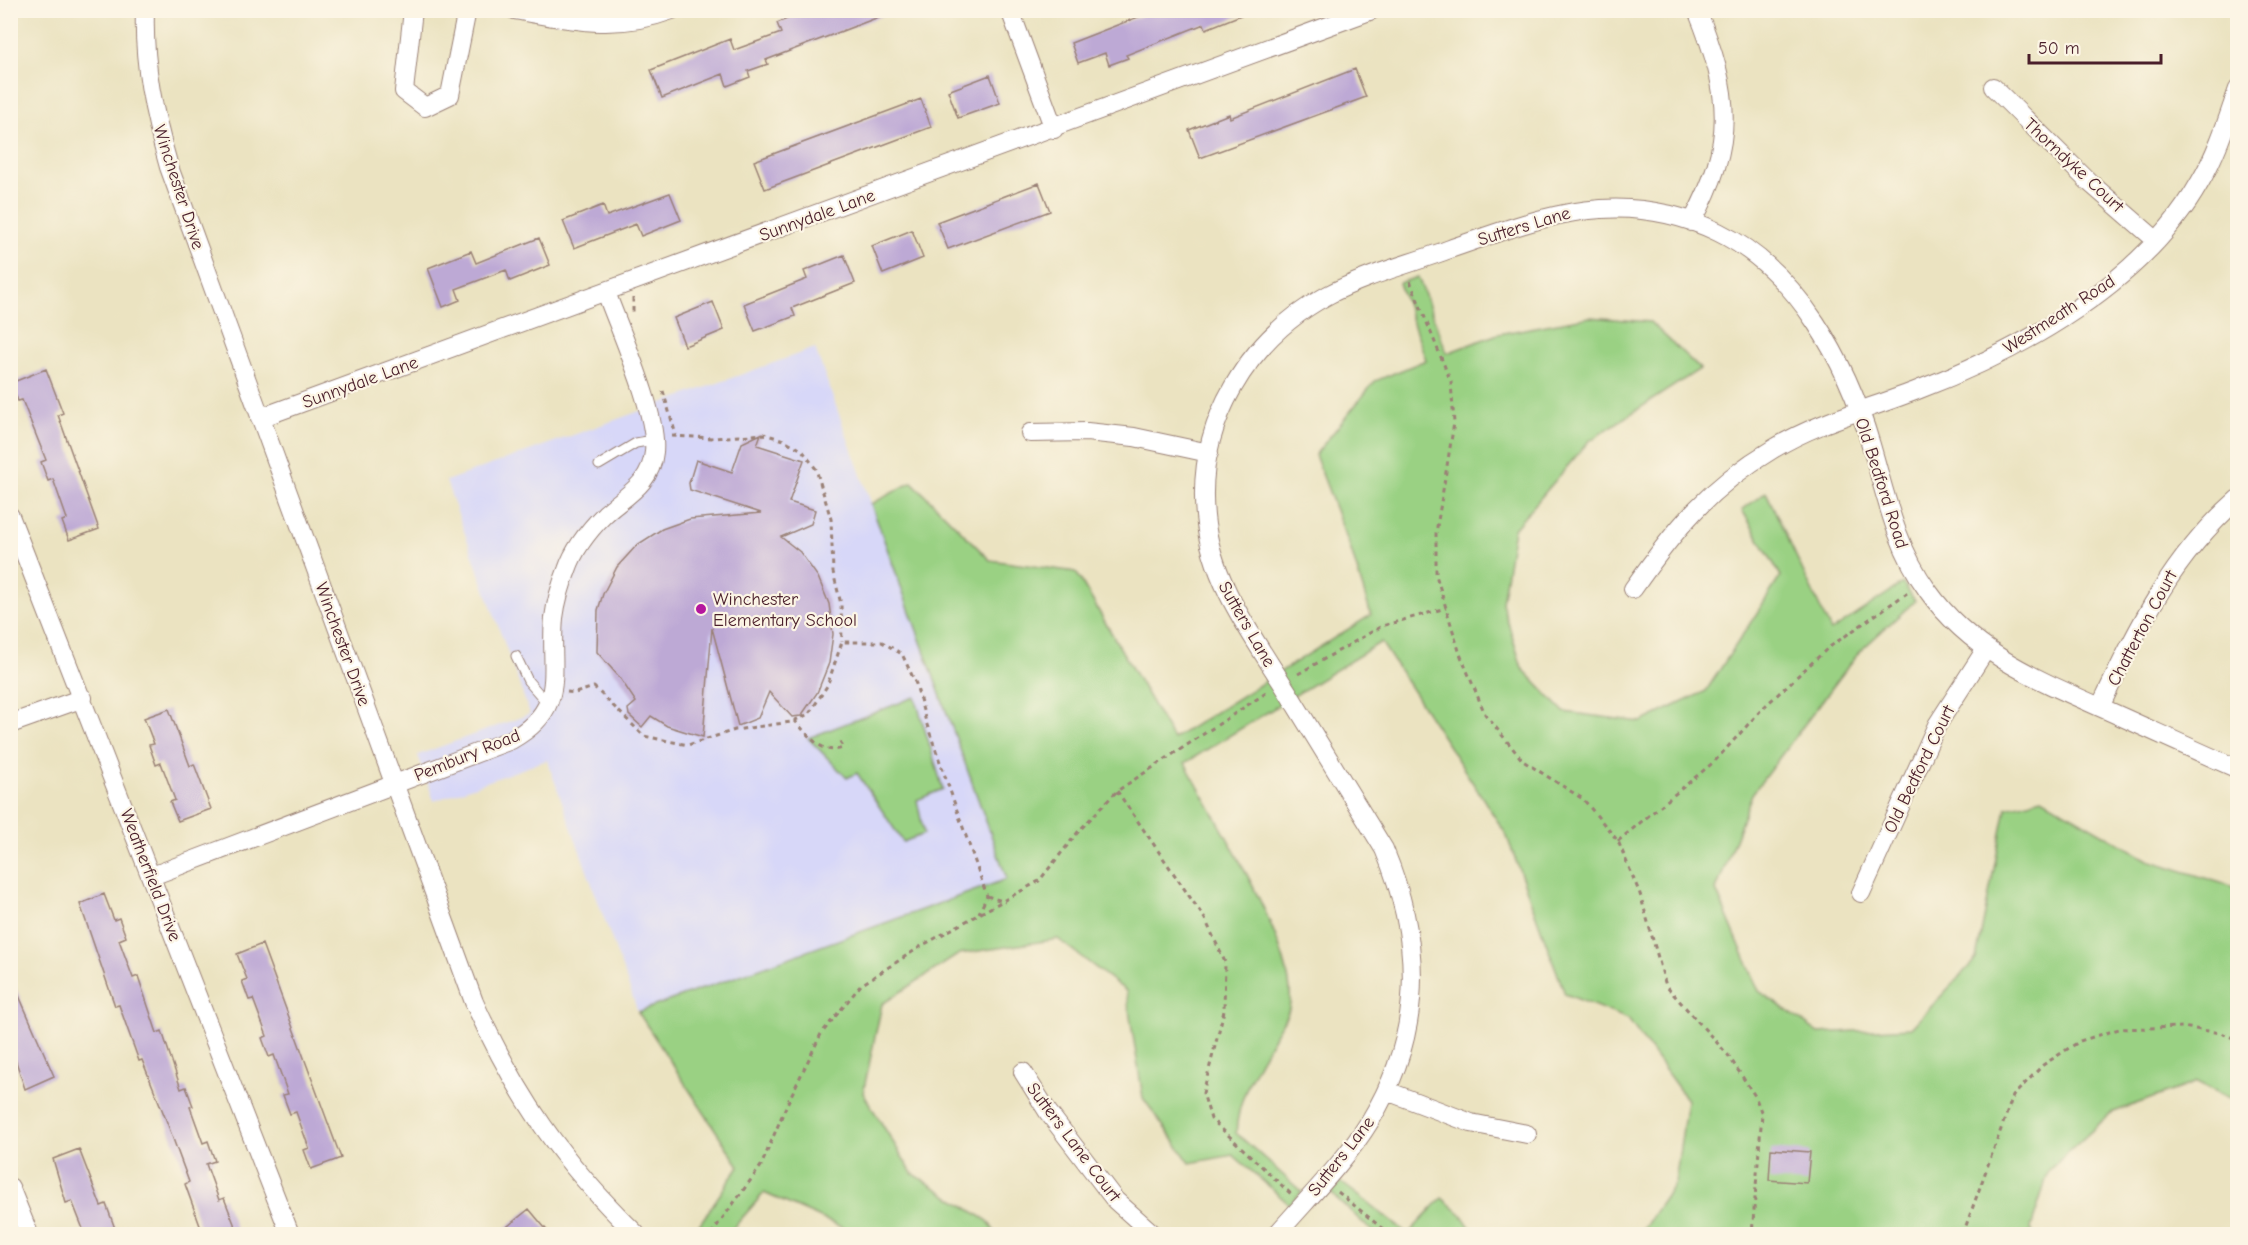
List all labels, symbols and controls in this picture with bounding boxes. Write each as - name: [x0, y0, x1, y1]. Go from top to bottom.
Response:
- scale bar: [2029, 27, 2161, 65]
- text: 50 m: [2038, 38, 2080, 59]
- street label: Thorndyke Court: [2019, 114, 2128, 218]
- street label: Winchester Drive: [148, 122, 209, 252]
- street label: Sunnydale Lane: [756, 185, 878, 246]
- street label: Sutters Lane: [1475, 202, 1573, 250]
- street label: Westmeath Road: [1999, 271, 2119, 358]
- street label: Sunnydale Lane: [299, 352, 421, 413]
- street label: Old Bedford Road: [1851, 415, 1913, 551]
- street label: Chatterton Court: [2103, 566, 2182, 690]
- street label: Sutters Lane: [1214, 578, 1280, 671]
- street label: Winchester Drive: [310, 579, 375, 709]
- place label: Winchester Elementary School: [713, 589, 857, 631]
- marker: Winchester Elementary School: [694, 602, 708, 616]
- street label: Old Bedford Court: [1879, 701, 1960, 836]
- street label: Pembury Road: [411, 725, 523, 786]
- street label: Weatherfield Drive: [116, 806, 185, 944]
- street label: Sutters Lane Court: [1022, 1079, 1126, 1207]
- street label: Sutters Lane: [1304, 1112, 1379, 1200]

